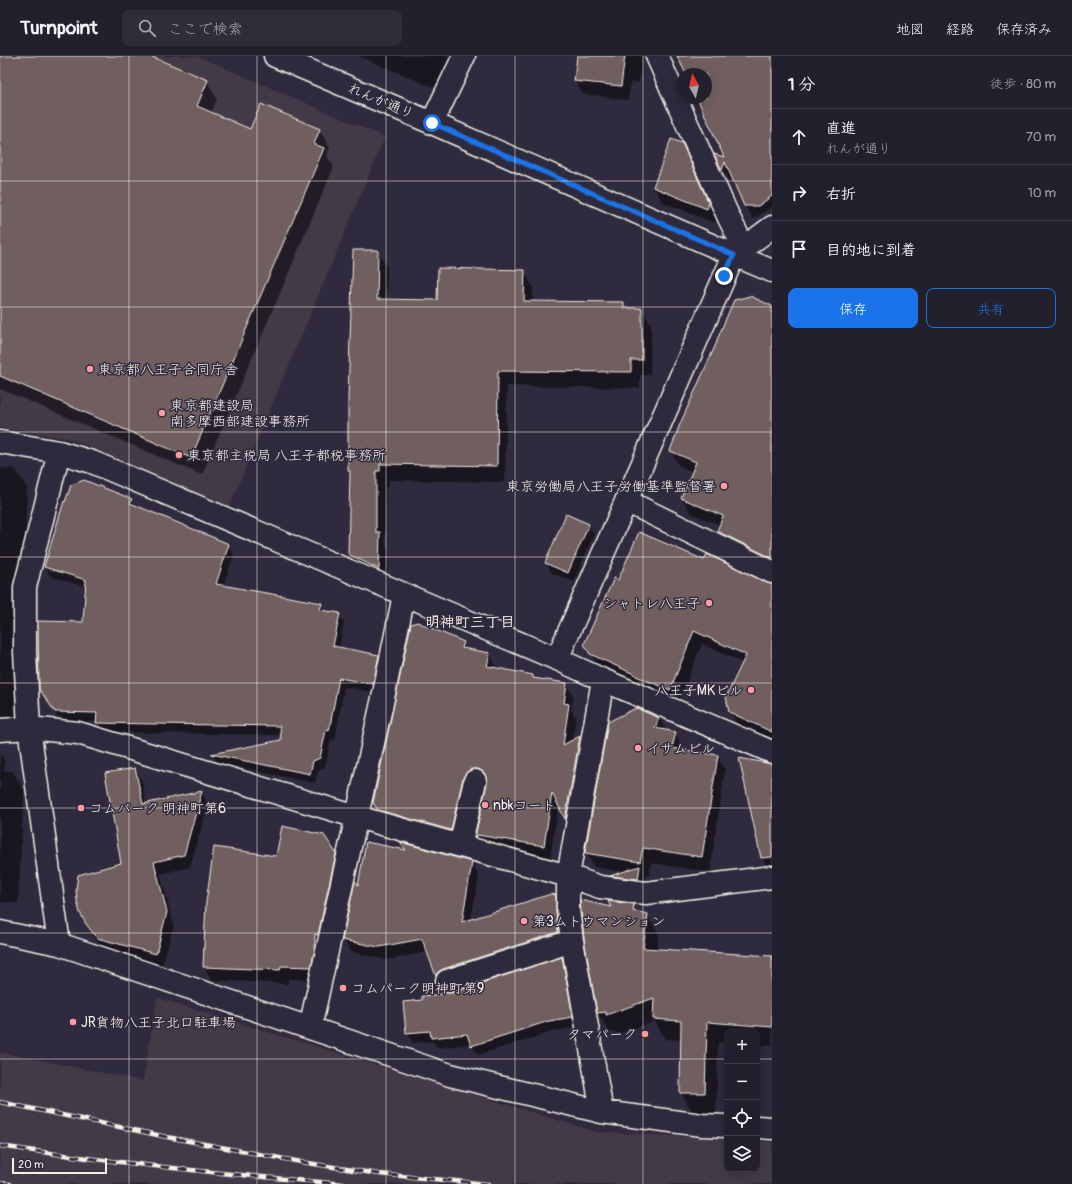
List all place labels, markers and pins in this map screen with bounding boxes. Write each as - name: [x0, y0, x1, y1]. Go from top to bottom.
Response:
- place label: 東京都八王子合同庁舎: [98, 361, 238, 378]
- marker: 東京都八王子合同庁舎: [85, 364, 95, 374]
- place label: 東京都建設局 南多摩西部建設事務所: [170, 397, 310, 430]
- marker: 東京都建設局 南多摩西部建設事務所: [157, 408, 167, 418]
- place label: 東京都主税局 八王子都税事務所: [187, 447, 386, 464]
- marker: 東京都主税局 八王子都税事務所: [174, 450, 184, 460]
- place label: 東京労働局八王子労働基準監督署: [506, 478, 716, 495]
- marker: 東京労働局八王子労働基準監督署: [719, 481, 729, 491]
- place label: シャトレ八王子: [603, 595, 701, 612]
- marker: シャトレ八王子: [704, 598, 714, 608]
- place label: 八王子MKビル: [655, 682, 743, 699]
- marker: 八王子MKビル: [746, 685, 756, 695]
- place label: イサムビル: [646, 740, 715, 757]
- marker: イサムビル: [633, 743, 643, 753]
- place label: nbkコート: [493, 797, 556, 814]
- place label: コムパーク 明神町第6: [89, 800, 226, 817]
- marker: nbkコート: [480, 800, 490, 810]
- marker: コムパーク 明神町第6: [76, 803, 86, 813]
- place label: 第3ムトウマンション: [532, 913, 665, 930]
- marker: 第3ムトウマンション: [519, 916, 529, 926]
- place label: コムパーク明神町第9: [351, 980, 484, 997]
- marker: コムパーク明神町第9: [338, 983, 348, 993]
- place label: JR貨物八王子北口駐車場: [81, 1014, 236, 1031]
- marker: JR貨物八王子北口駐車場: [68, 1017, 78, 1027]
- place label: タマパーク: [567, 1026, 637, 1043]
- marker: タマパーク: [640, 1029, 650, 1039]

